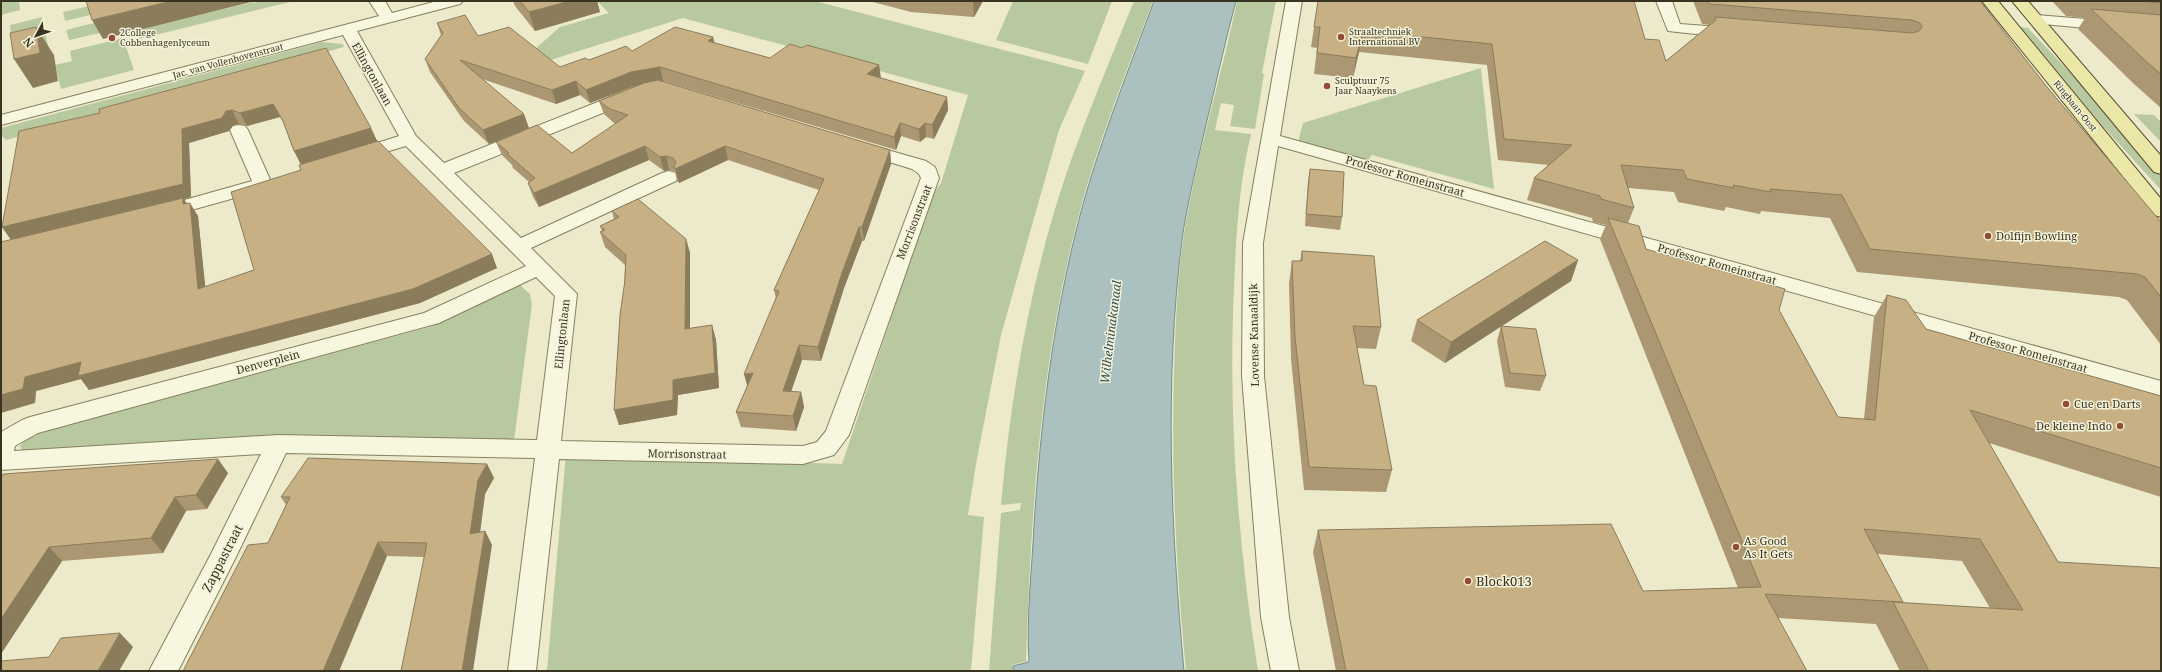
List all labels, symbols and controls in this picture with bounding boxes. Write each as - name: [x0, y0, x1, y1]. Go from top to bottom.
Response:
- north arrow: [16, 16, 56, 56]
- place label: Straaltechniek International BV: [1349, 25, 1421, 48]
- place label: 2College Cobbenhagenlyceum: [120, 26, 210, 49]
- marker: Straaltechniek International BV: [1336, 32, 1346, 42]
- marker: 2College Cobbenhagenlyceum: [107, 33, 117, 43]
- text: N: [19, 34, 37, 51]
- street label: Jac. van Vollenhovenstraat: [170, 39, 285, 82]
- street label: Ellingtonlaan: [349, 39, 396, 108]
- place label: Sculptuur 75 Jaar Naaykens: [1334, 74, 1397, 97]
- street label: Ringbaan-Oost: [2051, 77, 2100, 134]
- marker: Sculptuur 75 Jaar Naaykens: [1322, 81, 1332, 91]
- street label: Professor Romeinstraat: [1344, 151, 1466, 200]
- street label: Morrisonstraat: [892, 182, 935, 261]
- place label: Dolfijn Bowling: [1996, 228, 2077, 243]
- marker: Dolfijn Bowling: [1983, 231, 1993, 241]
- street label: Professor Romeinstraat: [1656, 239, 1778, 288]
- water label: Wilhelminakanaal: [1096, 279, 1125, 384]
- street label: Lovense Kanaaldijk: [1245, 283, 1262, 387]
- street label: Ellingtonlaan: [550, 298, 573, 370]
- street label: Professor Romeinstraat: [1967, 327, 2089, 376]
- street label: Denverplein: [234, 346, 301, 377]
- place label: Cue en Darts: [2074, 396, 2141, 411]
- marker: Cue en Darts: [2061, 399, 2071, 409]
- place label: De kleine Indo: [2036, 418, 2112, 433]
- marker: De kleine Indo: [2115, 421, 2125, 431]
- street label: Morrisonstraat: [647, 445, 727, 462]
- street label: Zappastraat: [197, 521, 247, 595]
- place label: As Good As It Gets: [1744, 533, 1793, 561]
- marker: As Good As It Gets: [1731, 542, 1741, 552]
- place label: Block013: [1476, 572, 1532, 590]
- marker: Block013: [1463, 576, 1473, 586]

